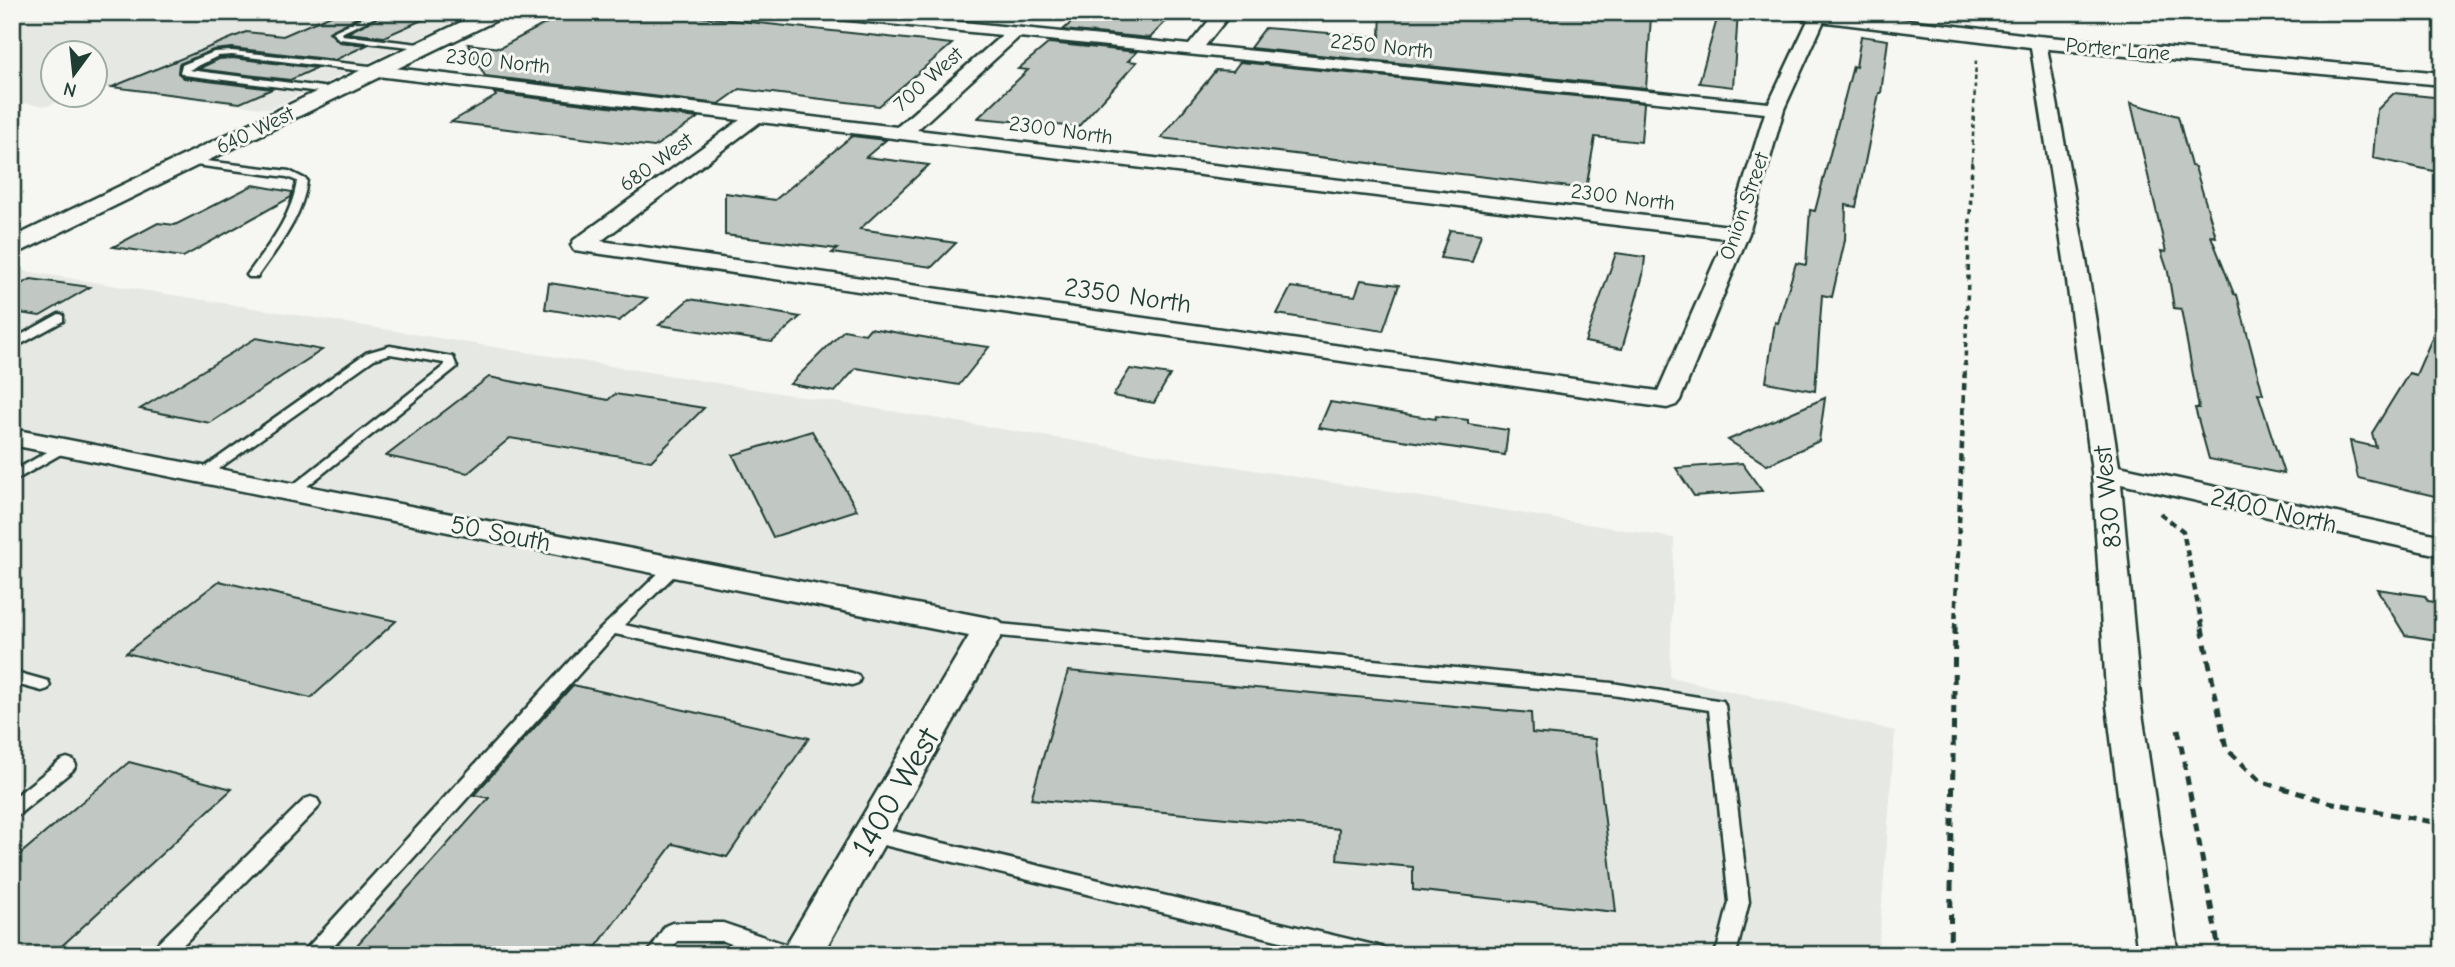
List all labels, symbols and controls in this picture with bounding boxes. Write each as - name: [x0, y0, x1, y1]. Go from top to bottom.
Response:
- street label: 2250 North: [1329, 29, 1435, 63]
- street label: Porter Lane: [2065, 32, 2171, 66]
- north arrow: [38, 38, 108, 108]
- street label: 700 West: [889, 41, 968, 116]
- street label: 2300 North: [445, 44, 551, 78]
- text: N: [61, 77, 79, 102]
- street label: 640 West: [212, 101, 299, 159]
- street label: 2300 North: [1007, 111, 1115, 149]
- street label: 680 West: [615, 127, 698, 196]
- street label: Onion Street: [1714, 148, 1774, 263]
- street label: 2300 North: [1570, 179, 1676, 215]
- street label: 2350 North: [1062, 272, 1193, 320]
- street label: 830 West: [2088, 443, 2128, 550]
- street label: 2400 North: [2208, 482, 2340, 540]
- street label: 50 South: [448, 510, 553, 558]
- street label: 1400 West: [844, 721, 947, 863]

